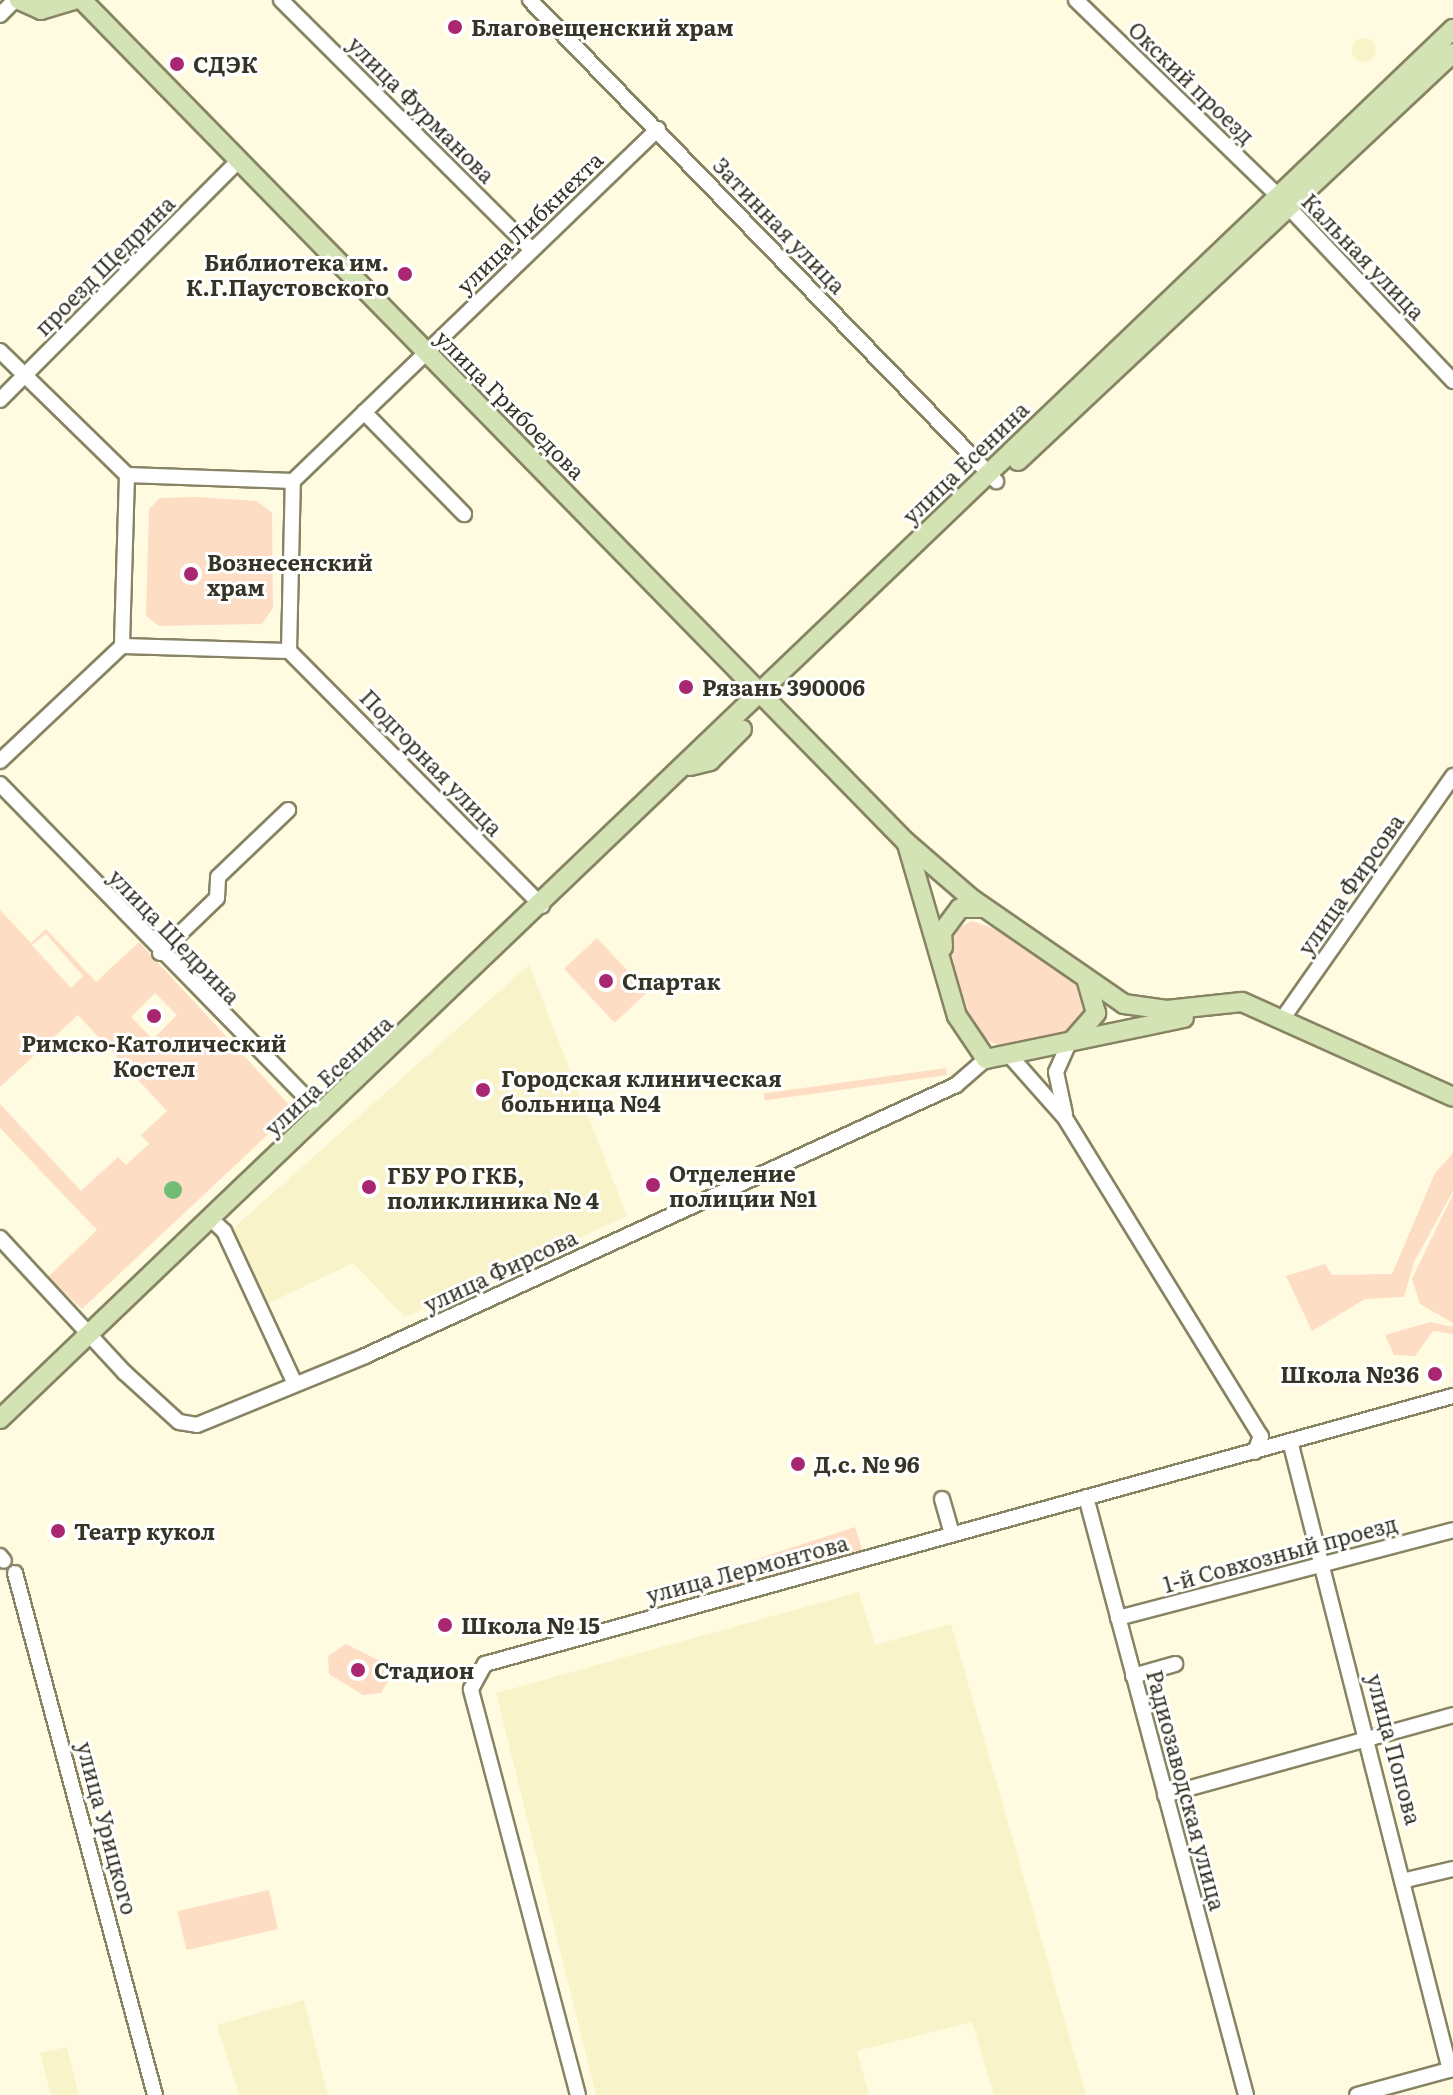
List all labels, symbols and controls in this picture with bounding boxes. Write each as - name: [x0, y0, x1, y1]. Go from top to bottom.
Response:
- place label: Благовещенский храм: [471, 14, 734, 40]
- street label: Окский проезд: [1124, 15, 1260, 149]
- marker: Благовещенский храм: [446, 18, 464, 36]
- street label: улица Фурманова: [343, 30, 501, 188]
- place label: СДЭК: [193, 51, 258, 77]
- marker: СДЭК: [168, 55, 186, 73]
- street label: улица Либкнехта: [450, 146, 608, 298]
- street label: Затинная улица: [708, 151, 852, 299]
- street label: Кальная улица: [1297, 187, 1431, 325]
- street label: проезд Щедрина: [29, 190, 179, 340]
- place label: Библиотека им. К.Г.Паустовского: [186, 248, 389, 300]
- marker: Библиотека им. К.Г.Паустовского: [396, 265, 414, 283]
- street label: улица Грибоедова: [431, 324, 591, 484]
- street label: улица Есенина: [897, 395, 1033, 529]
- place label: Вознесенский храм: [207, 548, 373, 600]
- marker: Вознесенский храм: [182, 565, 200, 583]
- place label: Рязань 390006: [702, 674, 865, 700]
- marker: Рязань 390006: [677, 678, 695, 696]
- street label: Подгорная улица: [355, 683, 509, 841]
- street label: улица Фирсова: [1291, 808, 1409, 960]
- street label: улица Щедрина: [104, 863, 246, 1009]
- place label: Спартак: [622, 968, 721, 994]
- marker: Спартак: [597, 972, 615, 990]
- marker: Римско-Католический Костел: [145, 1007, 163, 1025]
- street label: улица Есенина: [259, 1009, 397, 1141]
- place label: Римско-Католический Костел: [22, 1029, 286, 1080]
- place label: Городская клиническая больница №4: [501, 1064, 782, 1116]
- marker: Городская клиническая больница №4: [472, 1079, 494, 1101]
- place label: Отделение полиции №1: [669, 1159, 817, 1210]
- place label: ГБУ РО ГКБ, поликлиника № 4: [387, 1161, 599, 1212]
- marker: ГБУ РО ГКБ, поликлиника № 4: [358, 1176, 380, 1198]
- marker: Отделение полиции №1: [644, 1176, 662, 1194]
- street label: улица Фирсова: [419, 1223, 581, 1317]
- place label: Школа №36: [1280, 1361, 1419, 1387]
- marker: Школа №36: [1426, 1365, 1444, 1383]
- place label: Д.с. № 96: [814, 1451, 920, 1477]
- marker: Д.с. № 96: [789, 1455, 807, 1473]
- street label: 1-й Совхозный проезд: [1160, 1509, 1400, 1597]
- place label: Театр кукол: [74, 1518, 215, 1544]
- marker: Театр кукол: [49, 1522, 67, 1540]
- street label: улица Лермонтова: [643, 1528, 851, 1608]
- place label: Школа № 15: [461, 1612, 600, 1638]
- marker: Школа № 15: [436, 1616, 454, 1634]
- place label: Стадион: [374, 1657, 474, 1683]
- marker: Стадион: [349, 1661, 367, 1679]
- street label: Радиозаводская улица: [1142, 1667, 1232, 1913]
- street label: улица Попова: [1362, 1671, 1428, 1827]
- street label: улица Урицкого: [72, 1739, 144, 1917]

